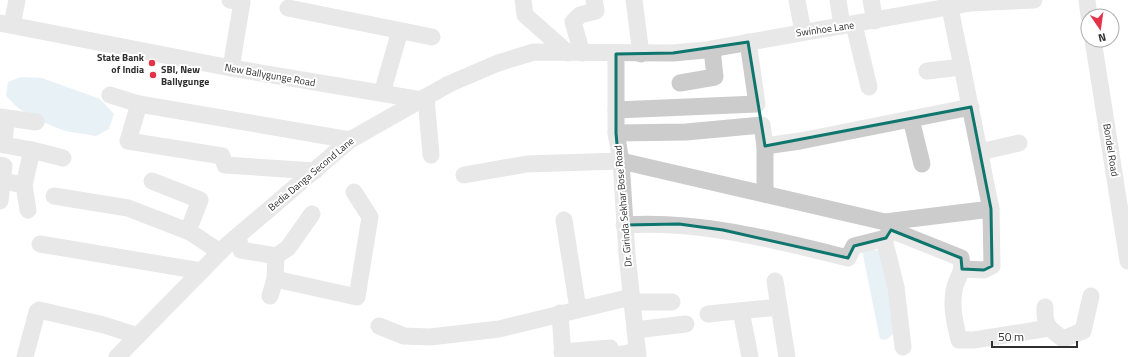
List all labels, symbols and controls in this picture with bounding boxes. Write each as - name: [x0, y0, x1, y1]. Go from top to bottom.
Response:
- north arrow: [1080, 8, 1120, 48]
- street label: Swinhoe Lane: [795, 17, 855, 41]
- text: N: [1097, 29, 1108, 46]
- place label: State Bank of India: [97, 50, 145, 77]
- marker: State Bank of India: [147, 58, 157, 68]
- street label: New Ballygunge Road: [223, 60, 317, 90]
- place label: SBI, New Ballygunge: [161, 62, 209, 89]
- marker: SBI, New Ballygunge: [148, 70, 158, 80]
- street label: Bondel Road: [1099, 122, 1123, 178]
- street label: Bedia Danga Second Lane: [265, 133, 357, 215]
- street label: Dr. Girinda Sekhar Bose Road: [610, 145, 636, 267]
- scale bar: [992, 323, 1077, 349]
- text: 50 m: [998, 327, 1024, 346]

